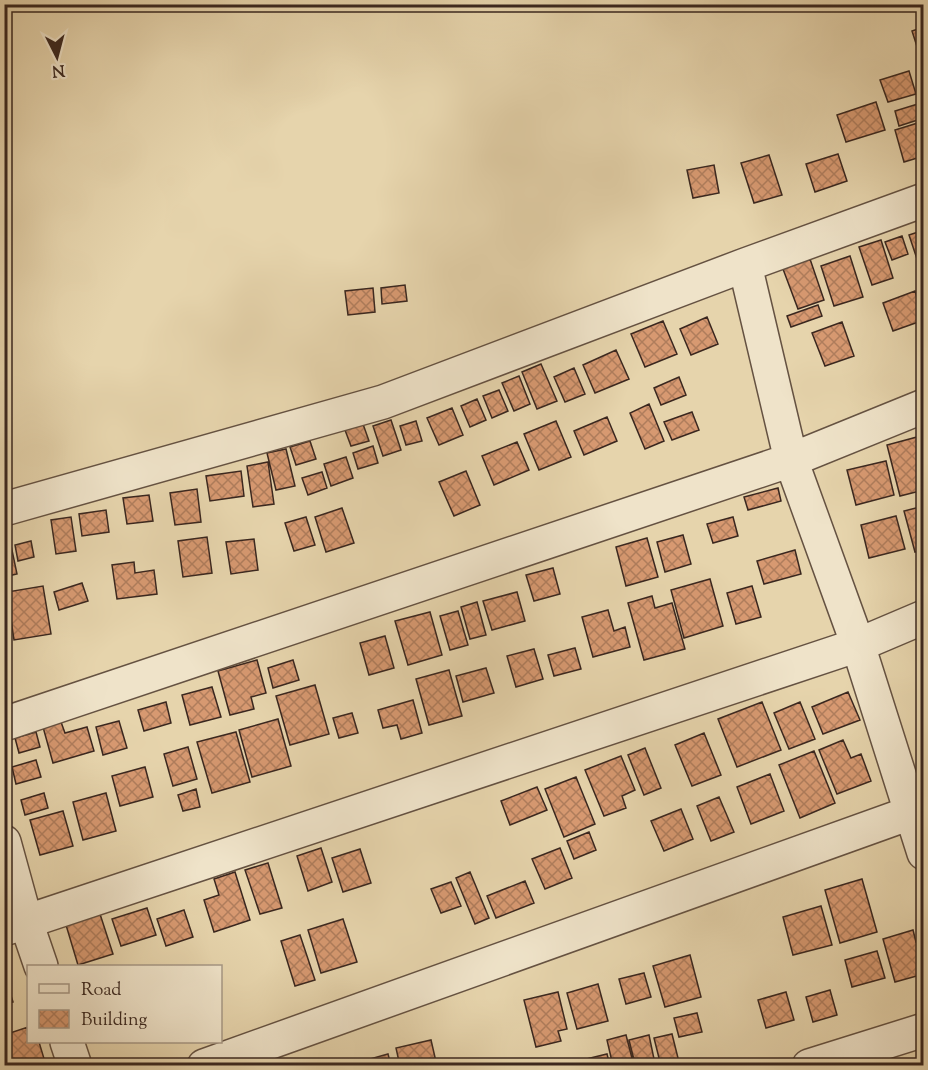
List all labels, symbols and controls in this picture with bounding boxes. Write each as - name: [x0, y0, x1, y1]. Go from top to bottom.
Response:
- north arrow: [27, 27, 87, 87]
- text: N: [51, 57, 66, 82]
- legend: [27, 965, 222, 1043]
- text: Road: [81, 978, 121, 1004]
- text: Building: [81, 1008, 147, 1034]

